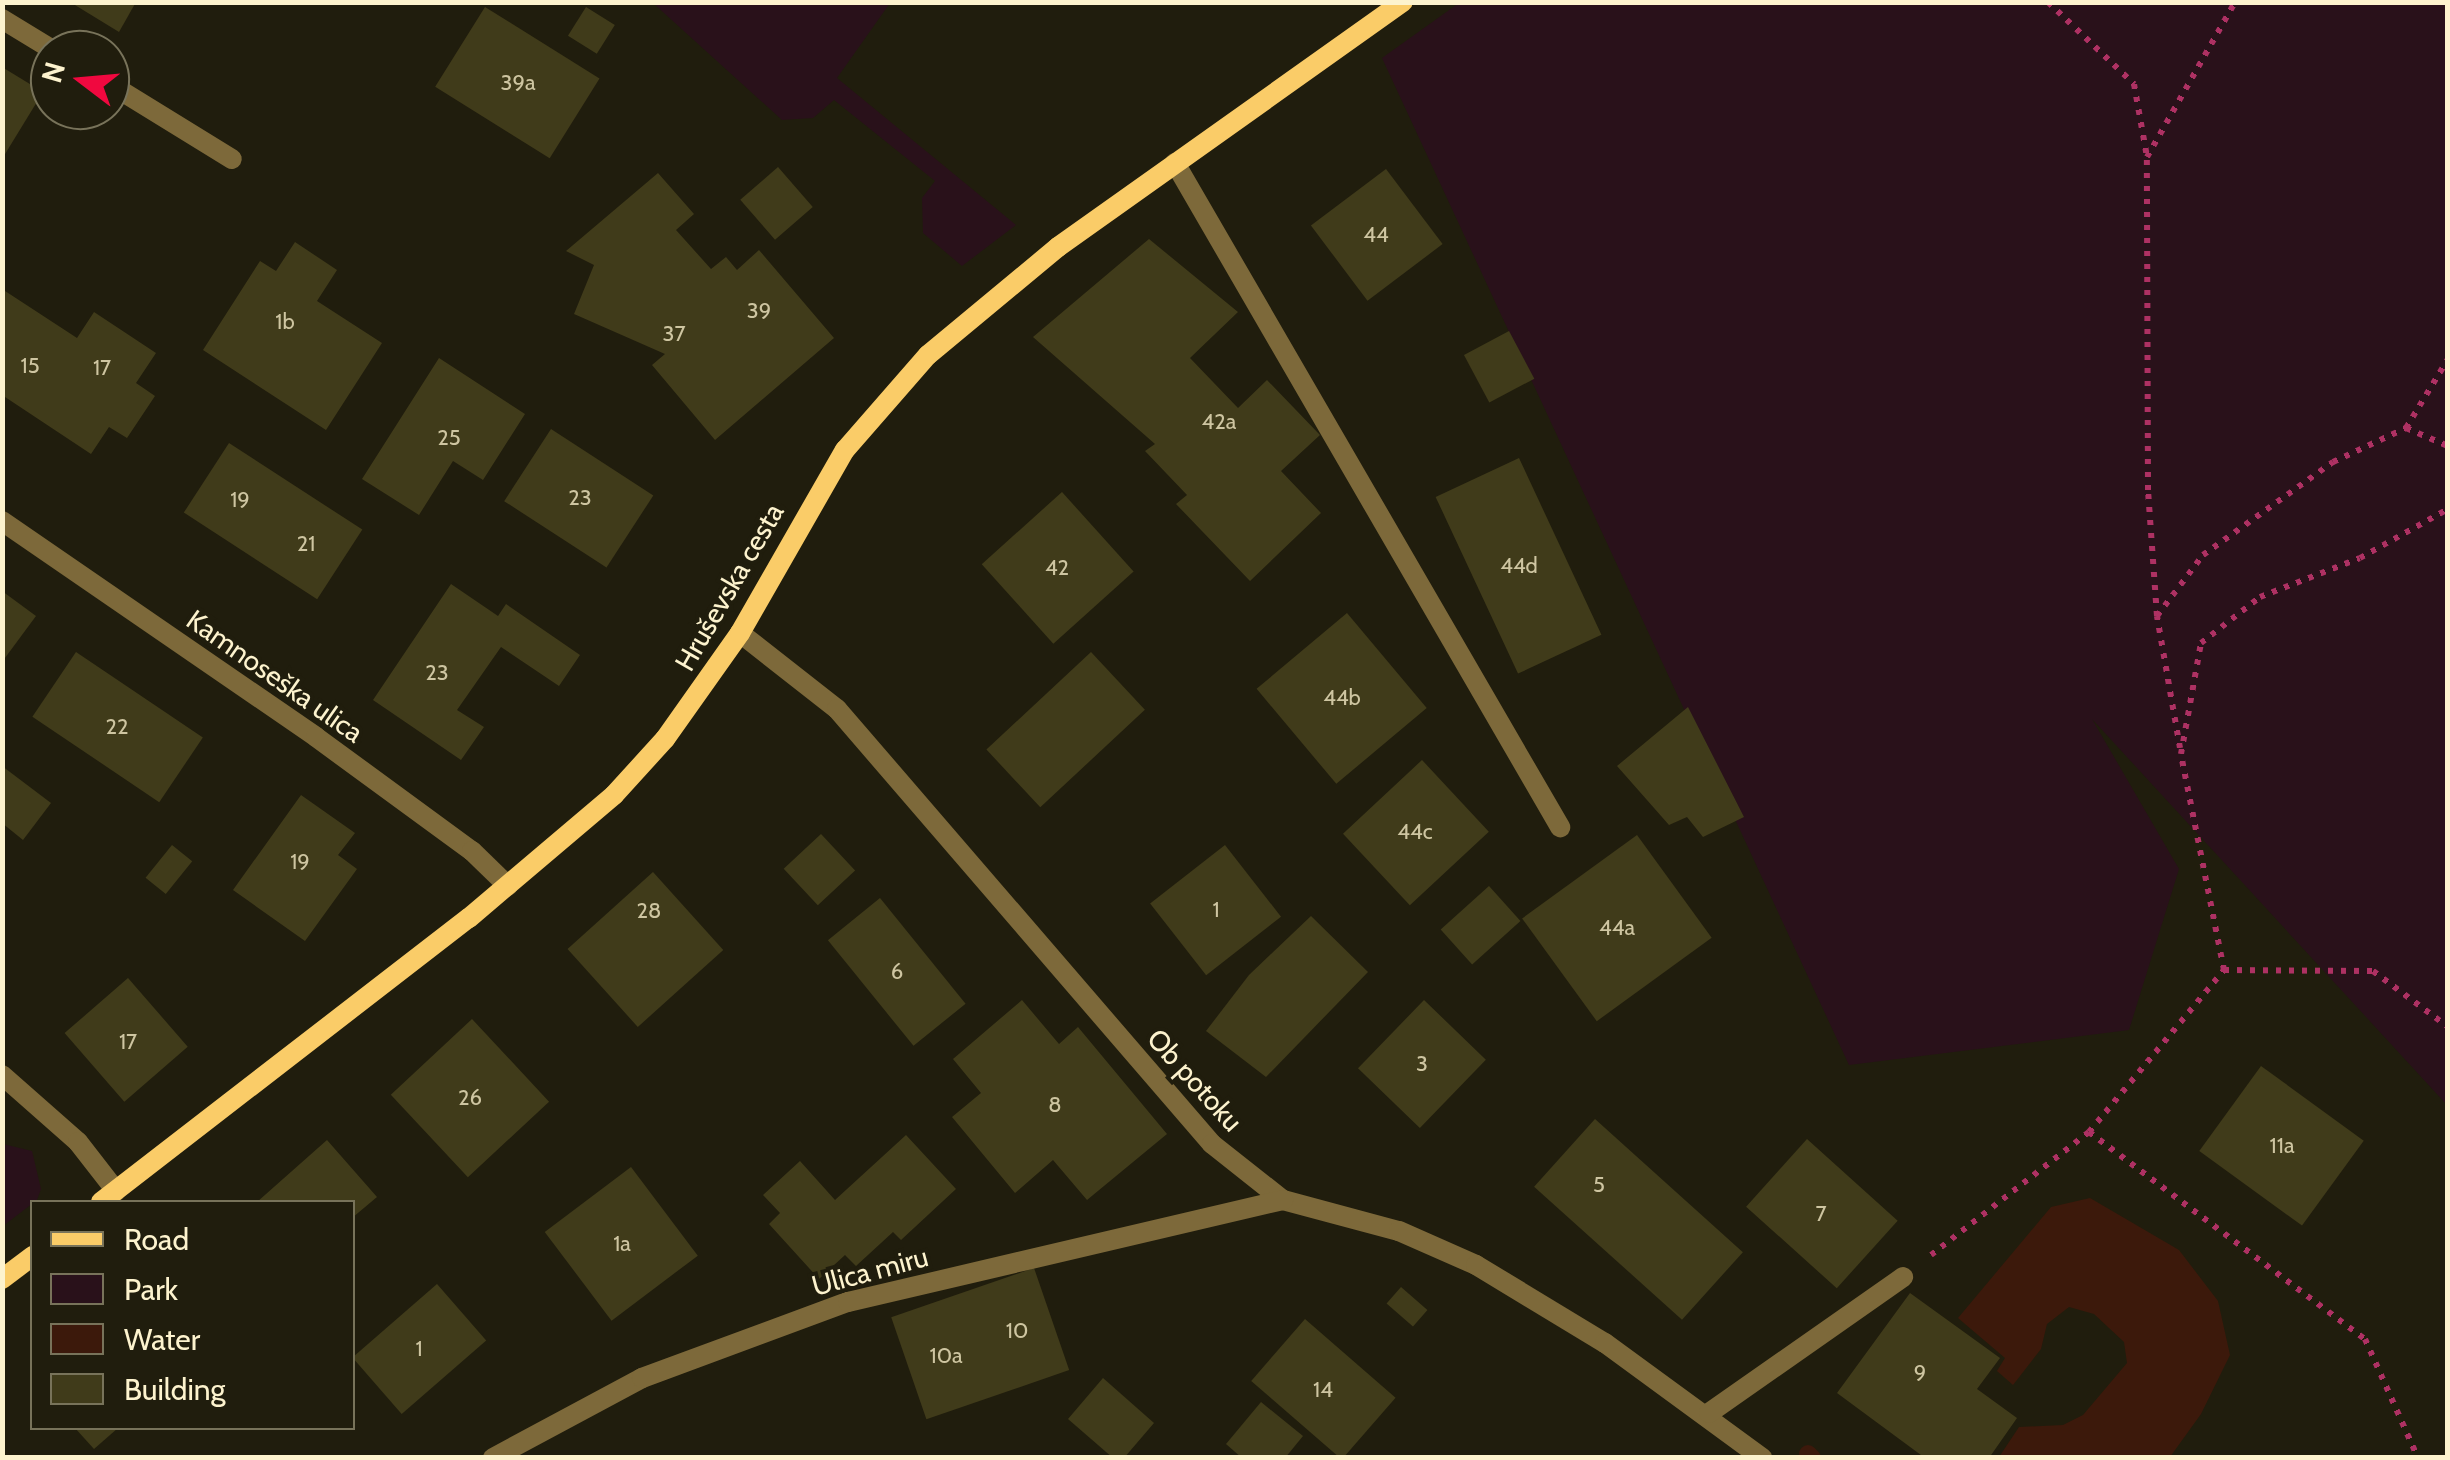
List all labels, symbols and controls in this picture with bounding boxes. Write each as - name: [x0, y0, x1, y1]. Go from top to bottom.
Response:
- north arrow: [30, 30, 130, 130]
- text: N: [34, 58, 72, 86]
- house number: 39a: [501, 70, 535, 96]
- house number: 44: [1363, 222, 1389, 248]
- house number: 39: [747, 298, 771, 324]
- house number: 1b: [275, 309, 295, 335]
- house number: 37: [663, 321, 685, 347]
- house number: 15: [20, 353, 40, 379]
- house number: 17: [93, 355, 111, 381]
- house number: 42a: [1202, 409, 1236, 435]
- house number: 25: [437, 425, 461, 451]
- house number: 23: [568, 485, 592, 511]
- house number: 19: [230, 487, 250, 513]
- street label: Hruševska cesta: [668, 497, 790, 677]
- house number: 21: [297, 531, 315, 557]
- house number: 44d: [1500, 553, 1538, 579]
- house number: 42: [1045, 555, 1069, 581]
- street label: Kamnoseška ulica: [180, 603, 370, 749]
- house number: 23: [425, 660, 449, 686]
- house number: 44b: [1323, 685, 1361, 711]
- house number: 22: [105, 714, 129, 740]
- house number: 44c: [1397, 819, 1433, 845]
- house number: 19: [290, 849, 310, 875]
- house number: 1: [1212, 897, 1220, 923]
- house number: 28: [637, 898, 661, 924]
- house number: 44a: [1599, 915, 1635, 941]
- house number: 6: [891, 959, 903, 985]
- street label: Ob potoku: [1140, 1022, 1250, 1138]
- house number: 17: [119, 1029, 137, 1055]
- house number: 3: [1416, 1051, 1428, 1077]
- house number: 26: [458, 1085, 482, 1111]
- house number: 8: [1048, 1092, 1062, 1118]
- house number: 11a: [2270, 1133, 2294, 1159]
- house number: 5: [1593, 1172, 1605, 1198]
- legend: [30, 1200, 355, 1430]
- house number: 7: [1815, 1201, 1827, 1227]
- text: Road: [124, 1221, 189, 1258]
- house number: 1a: [613, 1231, 631, 1257]
- street label: Ulica miru: [808, 1239, 932, 1303]
- text: Park: [124, 1271, 178, 1308]
- house number: 10: [1006, 1318, 1028, 1344]
- text: Water: [124, 1321, 200, 1358]
- house number: 1: [415, 1336, 423, 1362]
- house number: 10a: [929, 1343, 963, 1369]
- house number: 9: [1914, 1360, 1926, 1386]
- text: Building: [124, 1371, 226, 1408]
- house number: 14: [1313, 1377, 1333, 1403]

